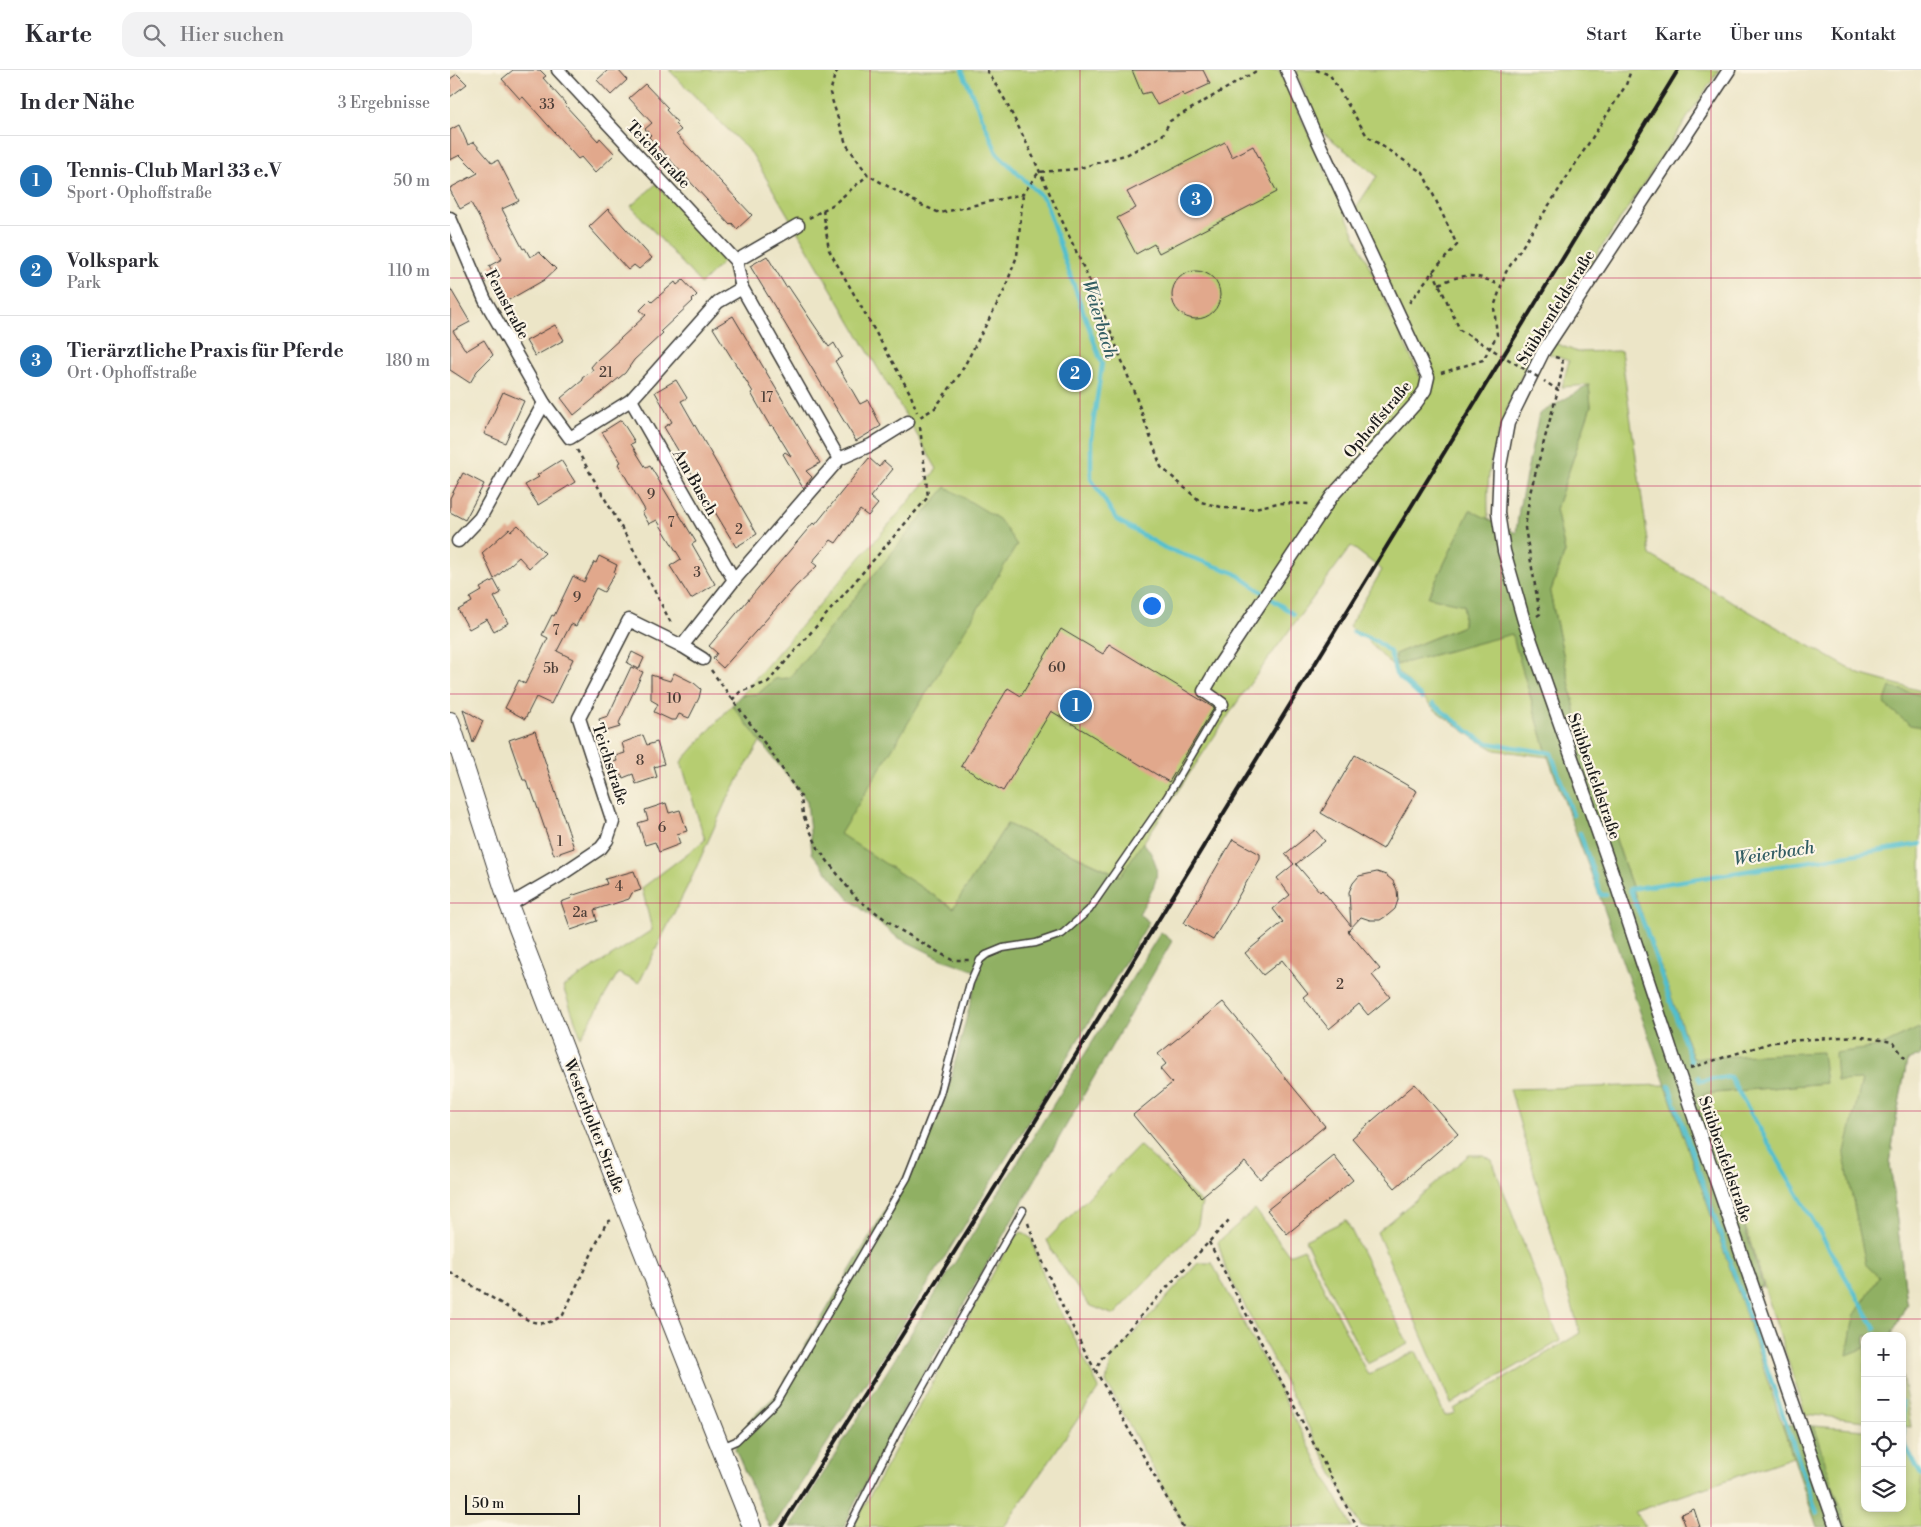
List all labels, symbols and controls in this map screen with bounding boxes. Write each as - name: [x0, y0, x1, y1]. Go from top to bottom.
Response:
- search box: [122, 12, 472, 57]
- text: Karte: [25, 20, 92, 50]
- icon: search: [140, 21, 168, 49]
- text: Hier suchen: [180, 23, 284, 47]
- text: Start: [1586, 23, 1627, 46]
- text: Karte: [1655, 23, 1702, 46]
- text: Über uns: [1730, 23, 1803, 46]
- text: Kontakt: [1831, 23, 1896, 46]
- text: In der Nähe: [20, 90, 135, 116]
- text: 3 Ergebnisse: [338, 93, 430, 113]
- house number: 33: [539, 96, 555, 114]
- street label: Teichstraße: [622, 117, 695, 193]
- text: Tennis-Club Marl 33 e.V: [67, 159, 281, 183]
- text: 1: [32, 171, 40, 191]
- text: 50 m: [393, 171, 430, 191]
- pin: 3: [1180, 181, 1212, 219]
- text: Sport · Ophoffstraße: [67, 183, 212, 203]
- street label: Stübbenfeldstraße: [1512, 246, 1599, 369]
- text: Volkspark: [67, 249, 159, 273]
- text: 2: [31, 261, 41, 281]
- text: 110 m: [388, 261, 430, 281]
- street label: Femstraße: [480, 266, 534, 343]
- text: Park: [67, 273, 100, 293]
- water label: Weierbach: [1077, 277, 1123, 362]
- text: Tierärztliche Praxis für Pferde: [67, 339, 344, 363]
- text: 3: [31, 351, 41, 371]
- text: 180 m: [386, 351, 430, 371]
- pin: 2: [1059, 355, 1091, 393]
- text: Ort · Ophoffstraße: [67, 363, 197, 383]
- house number: 21: [599, 364, 613, 382]
- street label: Ophoffstraße: [1339, 377, 1416, 463]
- house number: 17: [761, 389, 773, 407]
- street label: Am Busch: [668, 445, 722, 520]
- house number: 9: [647, 486, 655, 504]
- house number: 7: [667, 514, 675, 532]
- house number: 2: [735, 521, 743, 539]
- house number: 3: [693, 564, 701, 582]
- house number: 9: [573, 589, 581, 607]
- your location: [1139, 593, 1165, 619]
- house number: 7: [552, 622, 560, 640]
- house number: 60: [1048, 659, 1066, 677]
- house number: 5b: [543, 660, 559, 678]
- pin: 1: [1060, 687, 1092, 725]
- house number: 10: [667, 690, 681, 708]
- street label: Stübbenfeldstraße: [1563, 711, 1625, 842]
- street label: Teichstraße: [587, 721, 633, 808]
- house number: 8: [636, 752, 644, 770]
- house number: 6: [658, 819, 667, 837]
- house number: 1: [557, 833, 563, 851]
- water label: Weierbach: [1732, 836, 1817, 871]
- house number: 4: [615, 878, 623, 896]
- house number: 2a: [572, 904, 588, 922]
- house number: 2: [1336, 976, 1344, 994]
- street label: Westerholter Straße: [559, 1055, 629, 1197]
- street label: Stübbenfeldstraße: [1694, 1094, 1756, 1225]
- map controls: [1861, 1332, 1906, 1512]
- button: +: [1861, 1332, 1906, 1377]
- button: −: [1861, 1377, 1906, 1422]
- button: locate: [1861, 1422, 1906, 1467]
- button: layers: [1861, 1467, 1906, 1512]
- scale bar: [465, 1492, 580, 1515]
- text: 50 m: [472, 1495, 504, 1513]

